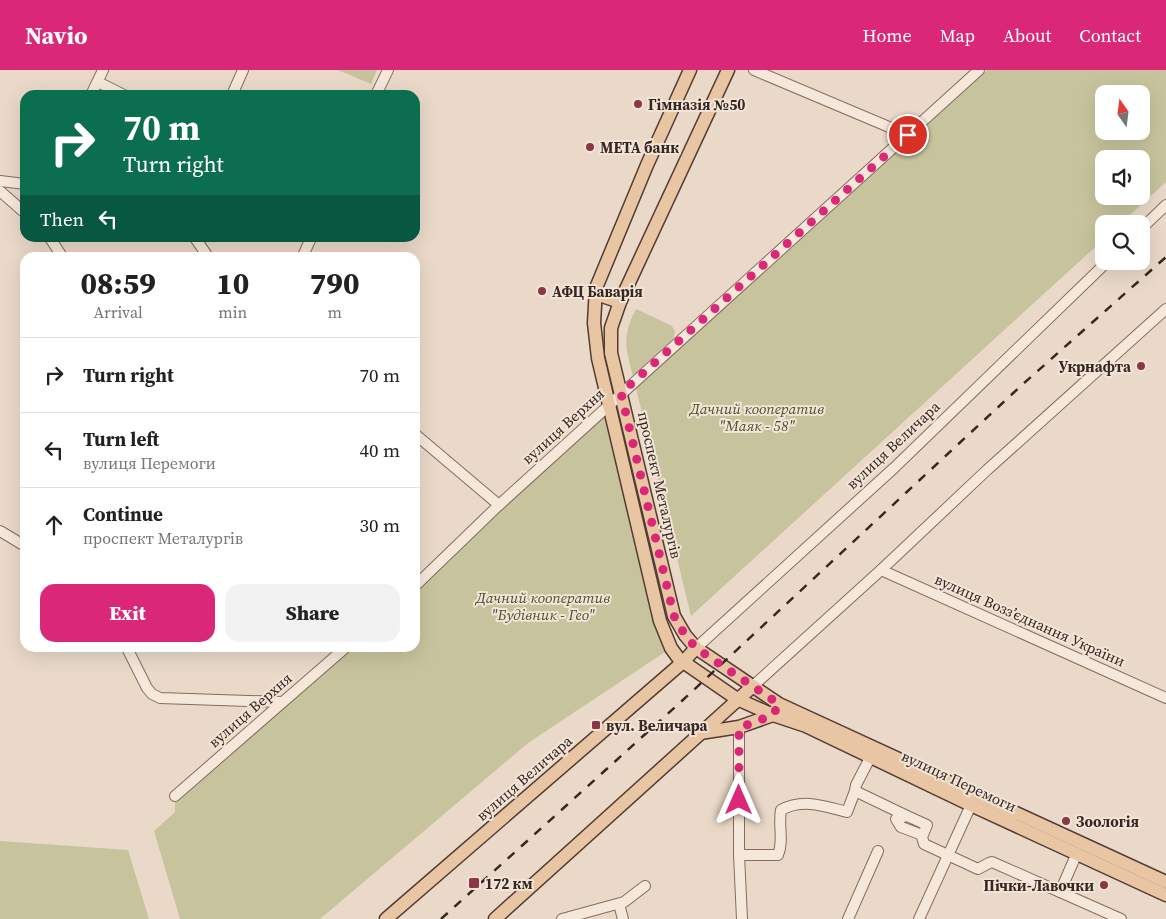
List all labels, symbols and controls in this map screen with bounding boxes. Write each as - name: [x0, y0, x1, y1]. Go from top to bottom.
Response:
- text: Navio: [25, 19, 88, 52]
- text: Home: [863, 23, 912, 48]
- text: Map: [940, 23, 975, 48]
- text: About: [1003, 23, 1051, 48]
- text: Contact: [1079, 23, 1141, 48]
- north arrow: [1095, 85, 1150, 140]
- map controls: [1095, 85, 1150, 270]
- place label: Гімназія №50: [648, 94, 745, 115]
- marker: Гімназія №50: [632, 98, 644, 110]
- text: 70 m: [123, 104, 200, 152]
- icon: right: [40, 110, 105, 175]
- pin: [887, 114, 929, 156]
- icon: arrive: [894, 121, 922, 149]
- place label: МЕТА банк: [600, 137, 679, 158]
- marker: МЕТА банк: [584, 141, 596, 153]
- text: Turn right: [123, 149, 224, 179]
- button: sound: [1095, 150, 1150, 205]
- icon: left: [94, 205, 122, 233]
- text: Then: [40, 206, 84, 232]
- button: search: [1095, 215, 1150, 270]
- text: 08:59: [81, 263, 156, 304]
- text: 10: [216, 263, 249, 304]
- text: 790: [310, 263, 359, 304]
- place label: АФЦ Баварiя: [552, 281, 643, 302]
- marker: АФЦ Баварiя: [536, 285, 548, 297]
- text: Arrival: [93, 301, 143, 323]
- text: min: [218, 301, 247, 323]
- text: m: [327, 301, 342, 323]
- place label: Укрнафта: [1058, 356, 1132, 377]
- marker: Укрнафта: [1135, 360, 1147, 372]
- icon: right: [40, 361, 68, 389]
- text: Turn right: [83, 362, 174, 388]
- text: 70 m: [359, 362, 400, 388]
- street label: вулиця Верхня: [517, 383, 609, 469]
- street label: вулиця Величара: [842, 396, 945, 494]
- park label: Дачний кооператив "Маяк - 58": [689, 398, 824, 436]
- street label: проспект Металургів: [633, 409, 687, 561]
- text: Turn left: [83, 426, 159, 452]
- icon: left: [40, 436, 68, 464]
- text: 40 m: [359, 437, 400, 463]
- text: вулиця Перемоги: [83, 452, 216, 474]
- text: Continue: [83, 501, 163, 527]
- icon: ahead: [40, 511, 68, 539]
- text: 30 m: [359, 512, 400, 538]
- text: проспект Металургів: [83, 527, 243, 549]
- street label: вулиця Воззʼєднання України: [931, 568, 1129, 672]
- button: Exit: [40, 584, 215, 642]
- button: Share: [225, 584, 400, 642]
- park label: Дачний кооператив "Будівник - Гео": [475, 587, 610, 625]
- street label: вулиця Верхня: [204, 668, 296, 752]
- place label: вул. Величара: [606, 715, 709, 736]
- marker: вул. Величара: [590, 719, 602, 731]
- street label: вулиця Величара: [471, 730, 577, 826]
- street label: вулиця Перемоги: [898, 745, 1020, 817]
- position arrow: [712, 773, 764, 825]
- place label: Зоологія: [1076, 811, 1139, 832]
- marker: Зоологія: [1060, 815, 1072, 827]
- place label: 172 км: [485, 873, 533, 894]
- place label: Пічки-Лавочки: [984, 875, 1094, 896]
- marker: 172 км: [467, 876, 481, 890]
- marker: Пічки-Лавочки: [1098, 879, 1110, 891]

